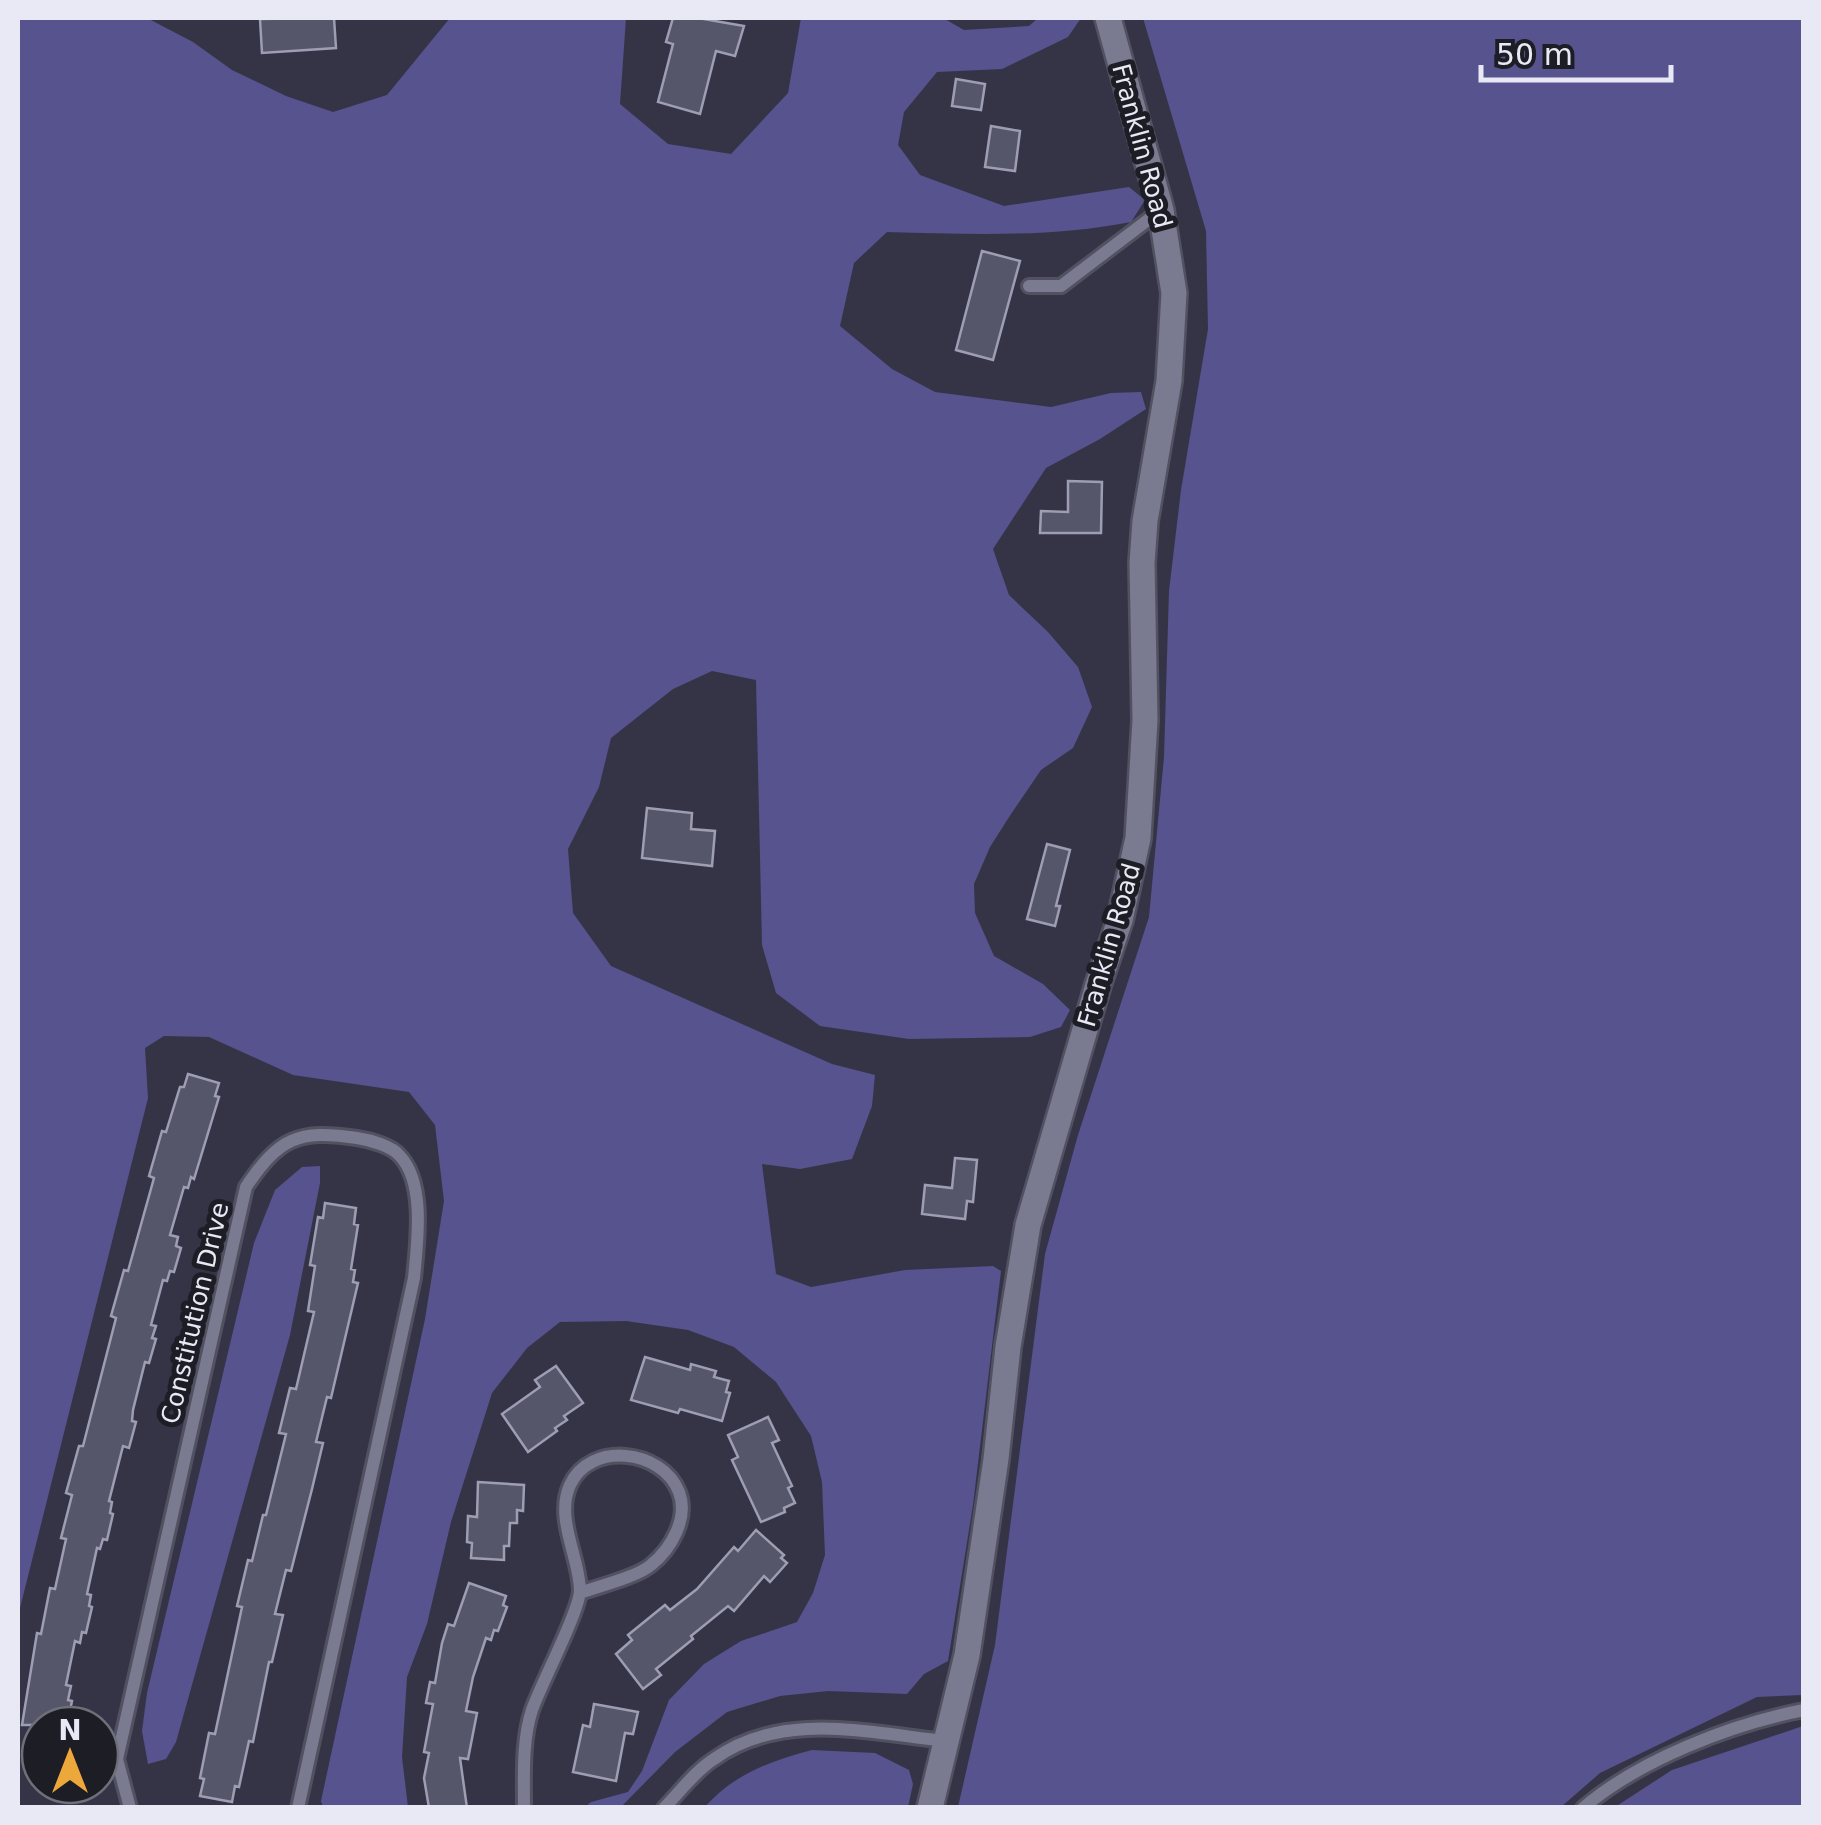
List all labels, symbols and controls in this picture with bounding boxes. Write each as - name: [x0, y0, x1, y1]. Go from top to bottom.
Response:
- scale bar: [1481, 20, 1671, 82]
- text: 50 m: [1496, 37, 1573, 72]
- street label: Franklin Road: [1106, 61, 1178, 231]
- street label: Franklin Road: [1072, 860, 1146, 1030]
- street label: Constitution Drive: [155, 1199, 235, 1427]
- north arrow: [20, 1705, 120, 1805]
- text: N: [58, 1714, 82, 1747]

